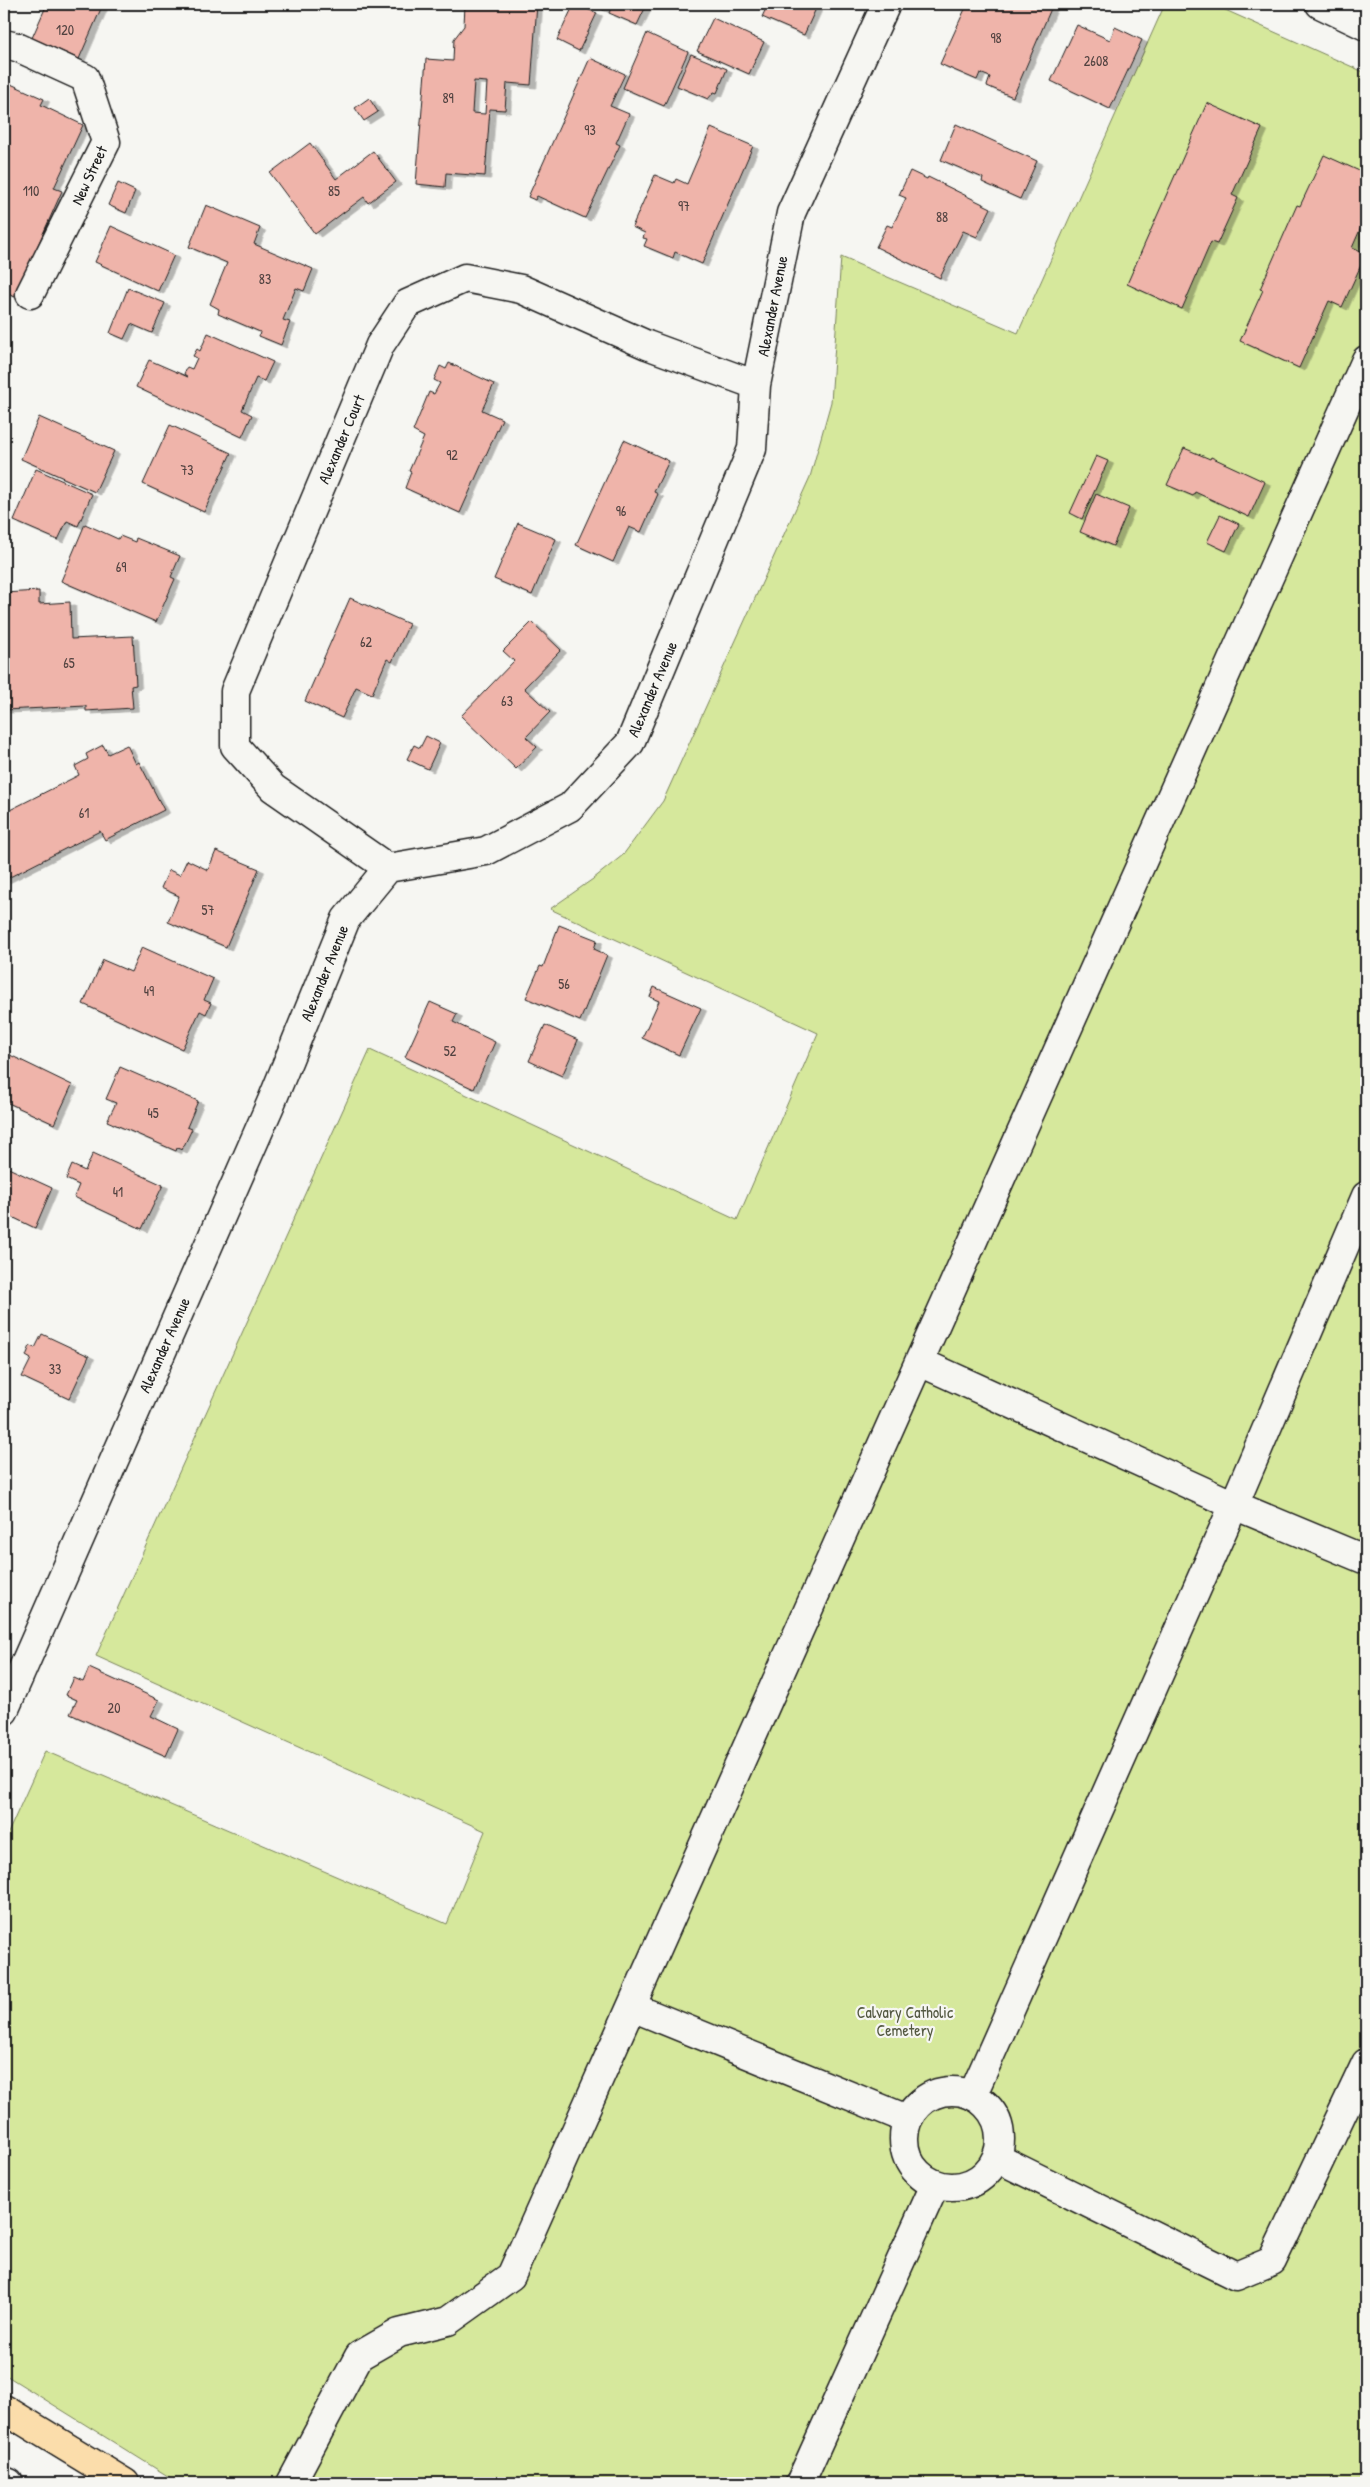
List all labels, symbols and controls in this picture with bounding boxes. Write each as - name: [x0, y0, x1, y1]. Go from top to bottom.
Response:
- house number: 120: [56, 20, 74, 39]
- house number: 98: [990, 28, 1002, 47]
- house number: 2608: [1084, 51, 1108, 70]
- house number: 89: [442, 88, 454, 107]
- house number: 93: [584, 120, 596, 139]
- street label: New Street: [66, 141, 113, 208]
- house number: 110: [23, 181, 39, 200]
- house number: 85: [328, 181, 340, 200]
- house number: 97: [678, 196, 690, 215]
- house number: 88: [936, 207, 948, 226]
- street label: Alexander Avenue: [751, 253, 793, 358]
- house number: 83: [259, 269, 271, 288]
- street label: Alexander Court: [312, 391, 370, 487]
- house number: 92: [446, 445, 458, 464]
- house number: 73: [180, 460, 194, 479]
- house number: 96: [616, 501, 627, 520]
- house number: 69: [116, 557, 126, 576]
- house number: 62: [360, 632, 373, 651]
- street label: Alexander Avenue: [622, 637, 682, 740]
- house number: 65: [63, 653, 75, 672]
- house number: 63: [501, 691, 513, 710]
- house number: 61: [79, 803, 89, 822]
- house number: 57: [202, 900, 214, 919]
- street label: Alexander Avenue: [295, 921, 354, 1024]
- house number: 56: [558, 974, 570, 993]
- house number: 49: [144, 981, 154, 1000]
- house number: 52: [444, 1041, 457, 1060]
- house number: 45: [147, 1103, 159, 1122]
- house number: 41: [113, 1182, 123, 1201]
- street label: Alexander Avenue: [133, 1293, 195, 1396]
- house number: 33: [49, 1359, 61, 1378]
- house number: 20: [108, 1698, 120, 1717]
- park label: Calvary Catholic Cemetery: [857, 2001, 954, 2041]

